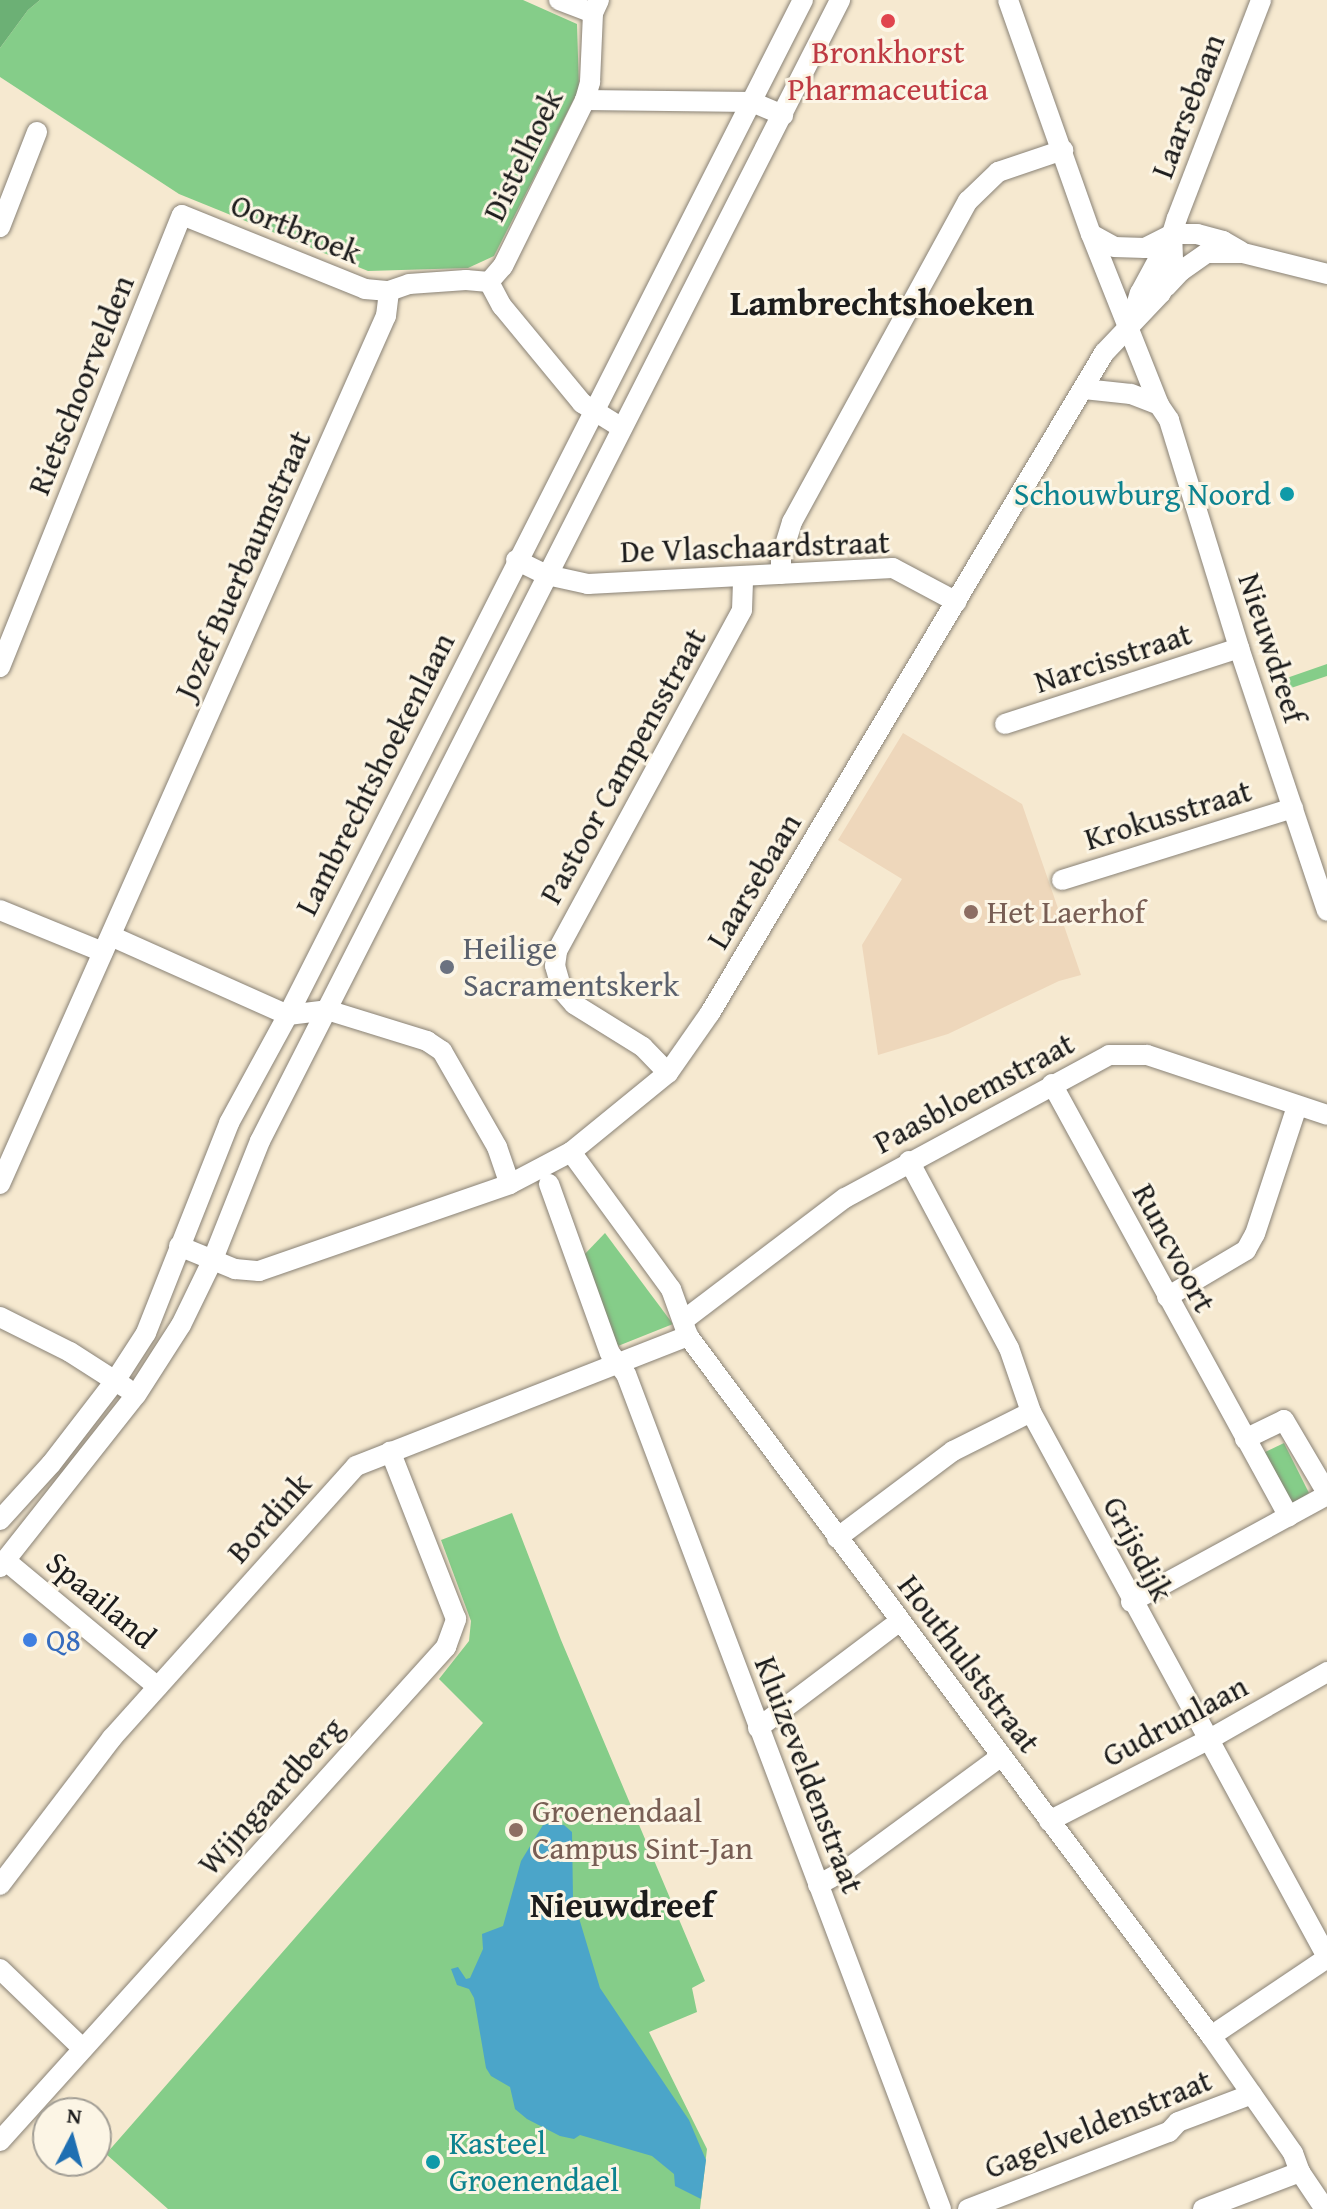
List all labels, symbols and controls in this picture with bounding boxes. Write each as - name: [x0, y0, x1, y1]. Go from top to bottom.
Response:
- marker: Bronkhorst Pharmaceutica: [879, 12, 897, 30]
- street label: Laarsebaan: [1143, 28, 1233, 184]
- place label: Bronkhorst Pharmaceutica: [788, 34, 988, 109]
- street label: Distelhoek: [475, 83, 571, 227]
- street label: Oortbroek: [225, 186, 367, 272]
- street label: Rietschoorvelden: [20, 270, 142, 500]
- district label: Lambrechtshoeken: [730, 280, 1034, 324]
- street label: Jozef Buerbaumstraat: [166, 425, 320, 705]
- place label: Schouwburg Noord: [1014, 475, 1271, 513]
- marker: Schouwburg Noord: [1278, 485, 1296, 503]
- street label: De Vlaschaardstraat: [620, 523, 890, 571]
- street label: Nieuwdreef: [1230, 568, 1314, 728]
- street label: Narcisstraat: [1030, 615, 1196, 701]
- street label: Pastoor Campensstraat: [531, 621, 715, 911]
- street label: Lambrechtshoekenlaan: [287, 626, 463, 922]
- street label: Krokusstraat: [1080, 771, 1256, 859]
- street label: Laarsebaan: [699, 806, 809, 956]
- place label: Het Laerhof: [987, 893, 1145, 931]
- marker: Het Laerhof: [962, 903, 980, 921]
- place label: Heilige Sacramentskerk: [463, 930, 679, 1005]
- marker: Heilige Sacramentskerk: [438, 958, 456, 976]
- street label: Paasbloemstraat: [867, 1024, 1081, 1162]
- street label: Runcvoort: [1124, 1177, 1224, 1319]
- street label: Bordink: [219, 1465, 319, 1571]
- street label: Grijsdijk: [1094, 1490, 1182, 1608]
- street label: Spaailand: [38, 1543, 164, 1657]
- street label: Houthulststraat: [890, 1567, 1048, 1761]
- place label: Q8: [46, 1621, 81, 1659]
- marker: Q8: [21, 1631, 39, 1649]
- street label: Kluizeveldenstraat: [746, 1651, 872, 1899]
- street label: Gudrunlaan: [1096, 1667, 1254, 1775]
- street label: Wijngaardberg: [190, 1709, 352, 1883]
- place label: Groenendaal Campus Sint-Jan: [532, 1793, 753, 1868]
- marker: Groenendaal Campus Sint-Jan: [507, 1821, 525, 1839]
- district label: Nieuwdreef: [530, 1882, 714, 1926]
- street label: Gagelveldenstraat: [979, 2061, 1217, 2187]
- north arrow: [32, 2097, 112, 2177]
- text: N: [65, 2098, 83, 2132]
- place label: Kasteel Groenendael: [449, 2125, 619, 2200]
- marker: Kasteel Groenendael: [424, 2153, 442, 2171]

